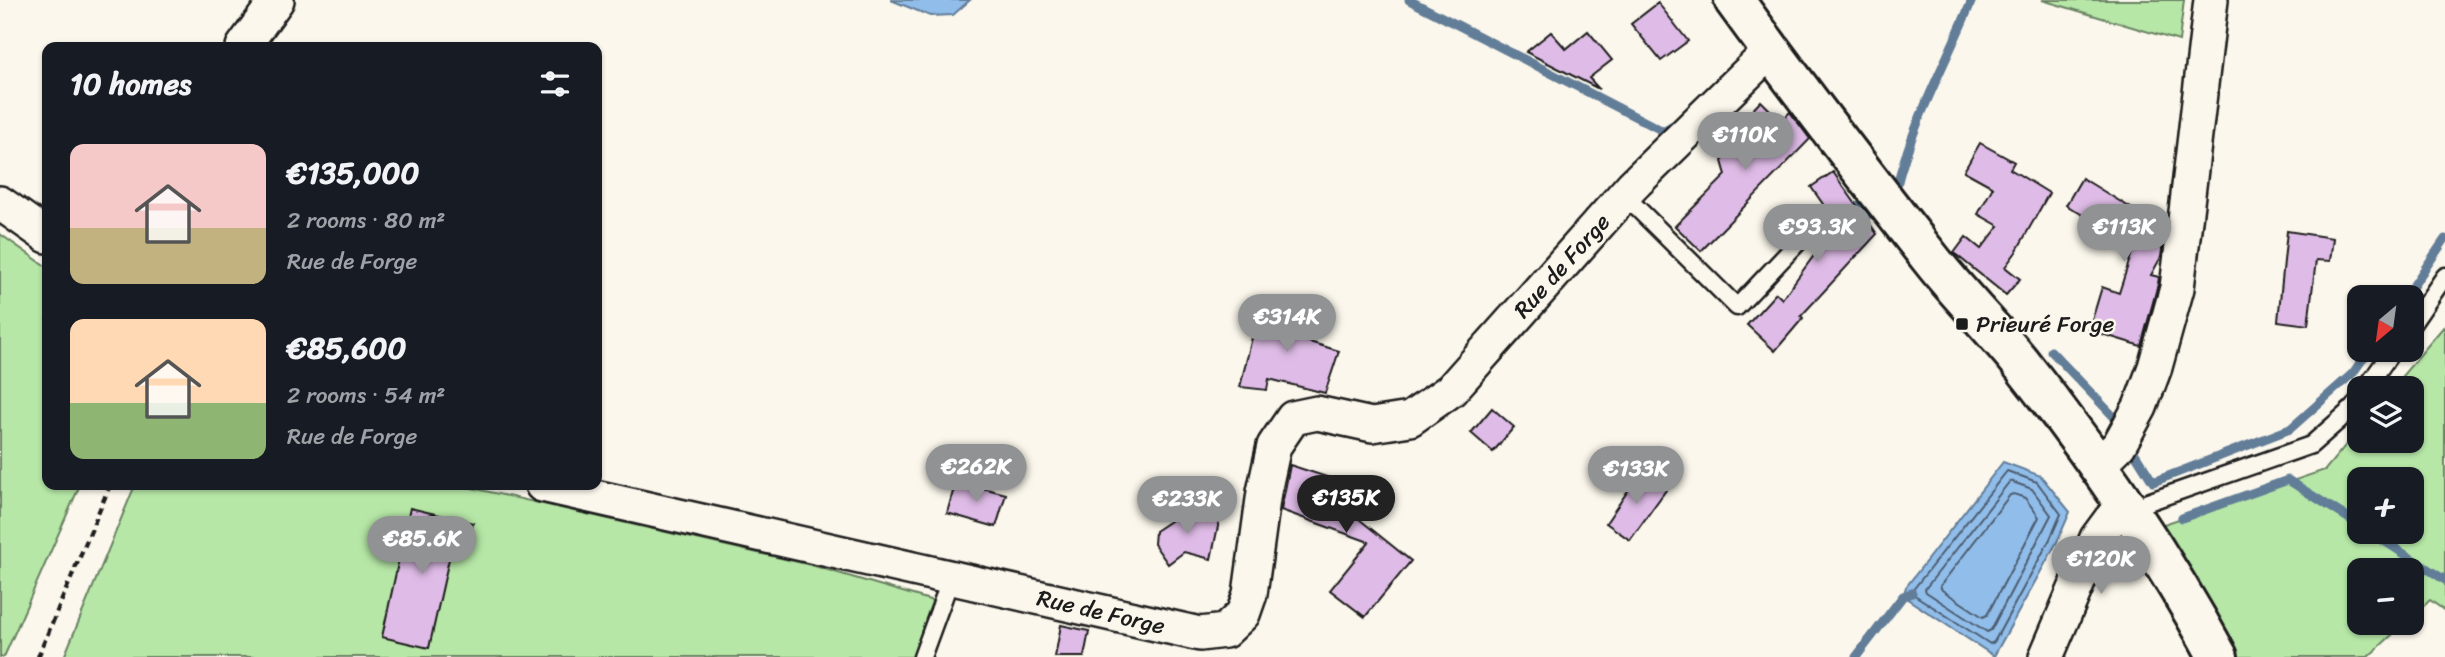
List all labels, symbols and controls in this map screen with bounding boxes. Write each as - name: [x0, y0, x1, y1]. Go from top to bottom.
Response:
- text: 10 homes: [70, 57, 191, 111]
- icon: filters: [536, 65, 574, 103]
- pin: €110K: [1696, 113, 1794, 172]
- text: €110K: [1713, 114, 1777, 155]
- text: €135,000: [287, 146, 420, 200]
- icon: home: [126, 172, 210, 256]
- text: 2 rooms · 80 m²: [287, 200, 445, 241]
- street label: Rue de Forge: [1503, 204, 1621, 328]
- pin: €93.3K: [1760, 204, 1874, 264]
- pin: €113K: [2075, 204, 2173, 264]
- text: €93.3K: [1779, 206, 1855, 247]
- text: €113K: [2093, 206, 2155, 247]
- text: Rue de Forge: [287, 241, 417, 282]
- north arrow: [2347, 285, 2424, 362]
- map controls: [2347, 285, 2424, 635]
- pin: €314K: [1238, 294, 1336, 354]
- text: €314K: [1254, 296, 1320, 337]
- place label: Prieuré Forge: [1976, 304, 2114, 345]
- marker: Prieuré Forge: [1954, 316, 1970, 332]
- text: €85,600: [287, 321, 406, 375]
- icon: home: [126, 347, 210, 431]
- text: 2 rooms · 54 m²: [287, 375, 445, 416]
- button: layers: [2347, 376, 2424, 453]
- text: Rue de Forge: [287, 416, 417, 457]
- pin: €262K: [927, 444, 1025, 504]
- text: €262K: [942, 446, 1010, 487]
- pin: €133K: [1587, 447, 1685, 506]
- text: €133K: [1604, 448, 1668, 489]
- button: +: [2347, 467, 2424, 544]
- pin: €233K: [1138, 476, 1236, 536]
- pin: €135K: [1297, 476, 1395, 535]
- text: €135K: [1313, 477, 1379, 518]
- text: €233K: [1153, 478, 1221, 519]
- pin: €85.6K: [365, 516, 479, 576]
- text: €85.6K: [383, 518, 461, 559]
- pin: €120K: [2052, 536, 2150, 596]
- text: €120K: [2068, 538, 2134, 579]
- button: −: [2347, 558, 2424, 635]
- street label: Rue de Forge: [1033, 577, 1169, 647]

